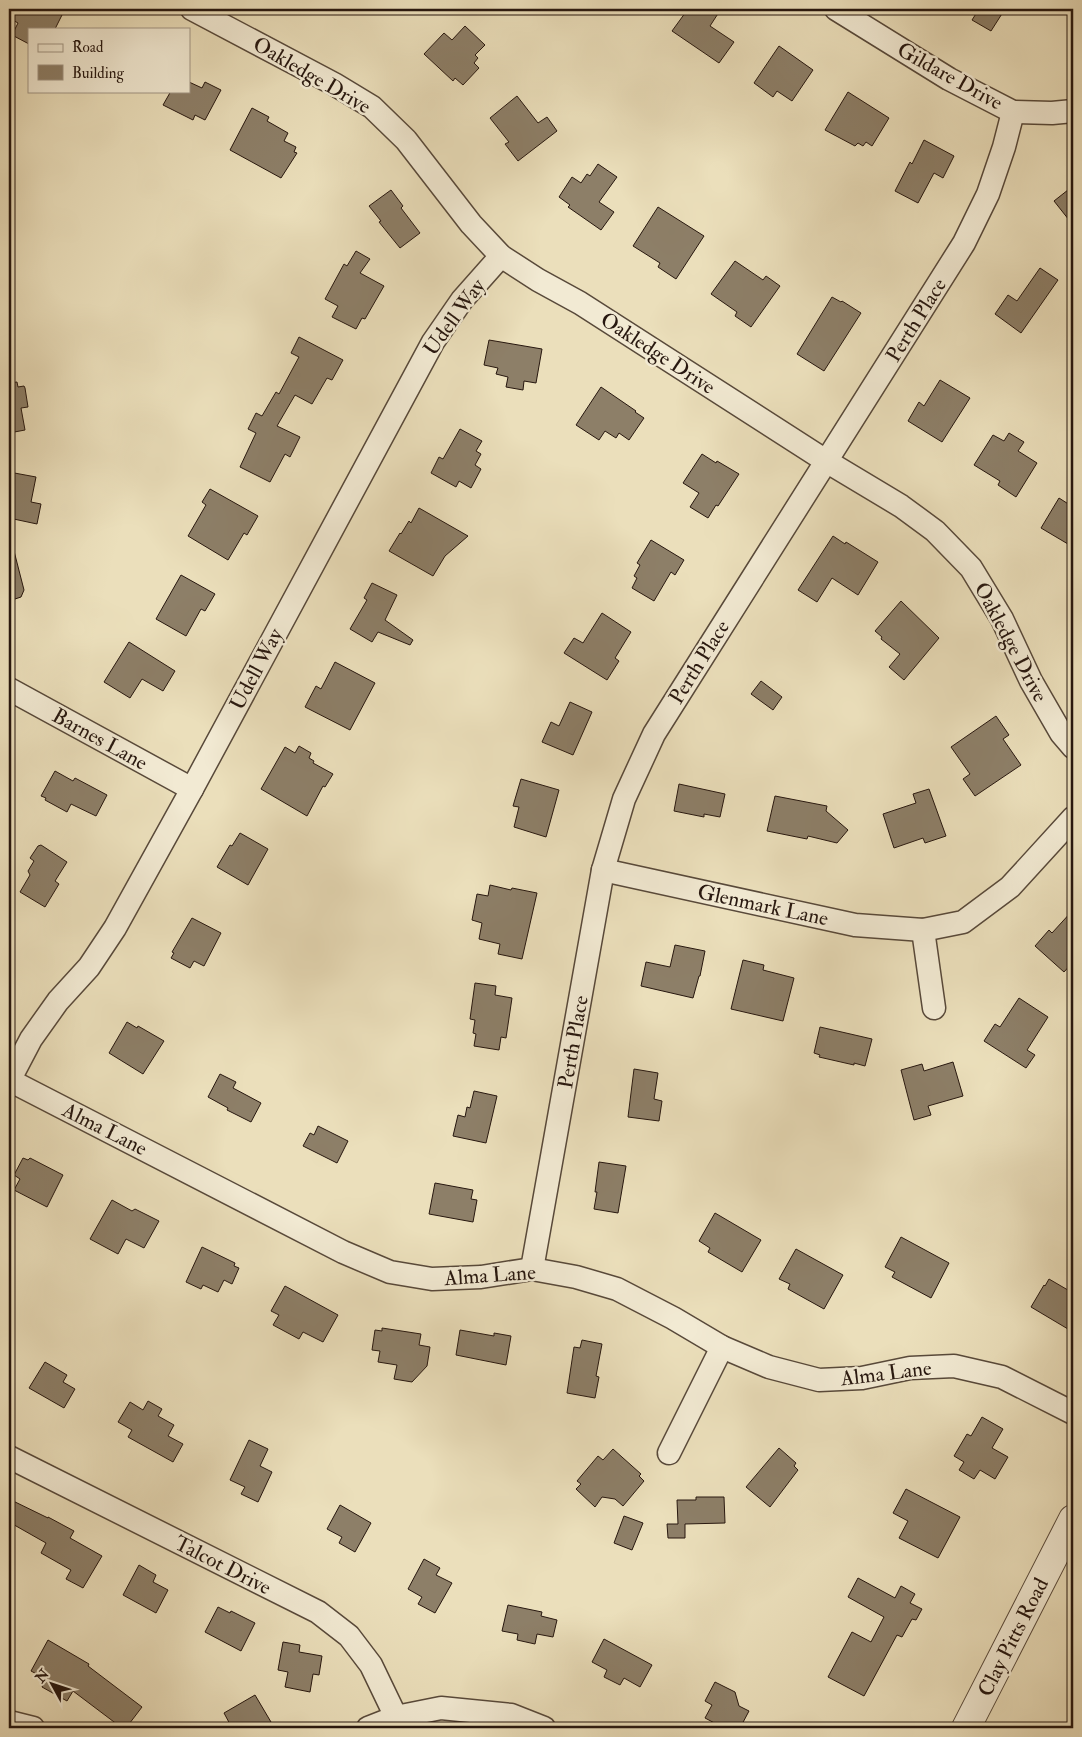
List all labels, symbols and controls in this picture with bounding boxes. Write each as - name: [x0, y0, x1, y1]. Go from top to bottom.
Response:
- legend: [28, 28, 190, 92]
- street label: Oakledge Drive: [248, 31, 376, 120]
- street label: Gildare Drive: [892, 36, 1007, 117]
- text: Road: [72, 38, 104, 57]
- text: Building: [72, 64, 124, 83]
- street label: Udell Way: [417, 273, 492, 361]
- street label: Perth Place: [880, 273, 953, 367]
- street label: Oakledge Drive: [595, 306, 721, 401]
- street label: Oakledge Drive: [968, 578, 1054, 707]
- street label: Perth Place: [663, 615, 736, 709]
- street label: Udell Way: [224, 623, 290, 715]
- street label: Barnes Lane: [47, 702, 152, 777]
- street label: Glenmark Lane: [695, 878, 831, 933]
- street label: Perth Place: [552, 993, 595, 1091]
- street label: Alma Lane: [57, 1096, 152, 1162]
- street label: Alma Lane: [442, 1259, 537, 1292]
- street label: Alma Lane: [838, 1354, 933, 1393]
- street label: Talcot Drive: [170, 1530, 276, 1601]
- street label: Clay Pitts Road: [972, 1573, 1055, 1701]
- north arrow: [28, 1660, 78, 1710]
- text: N: [31, 1665, 53, 1687]

